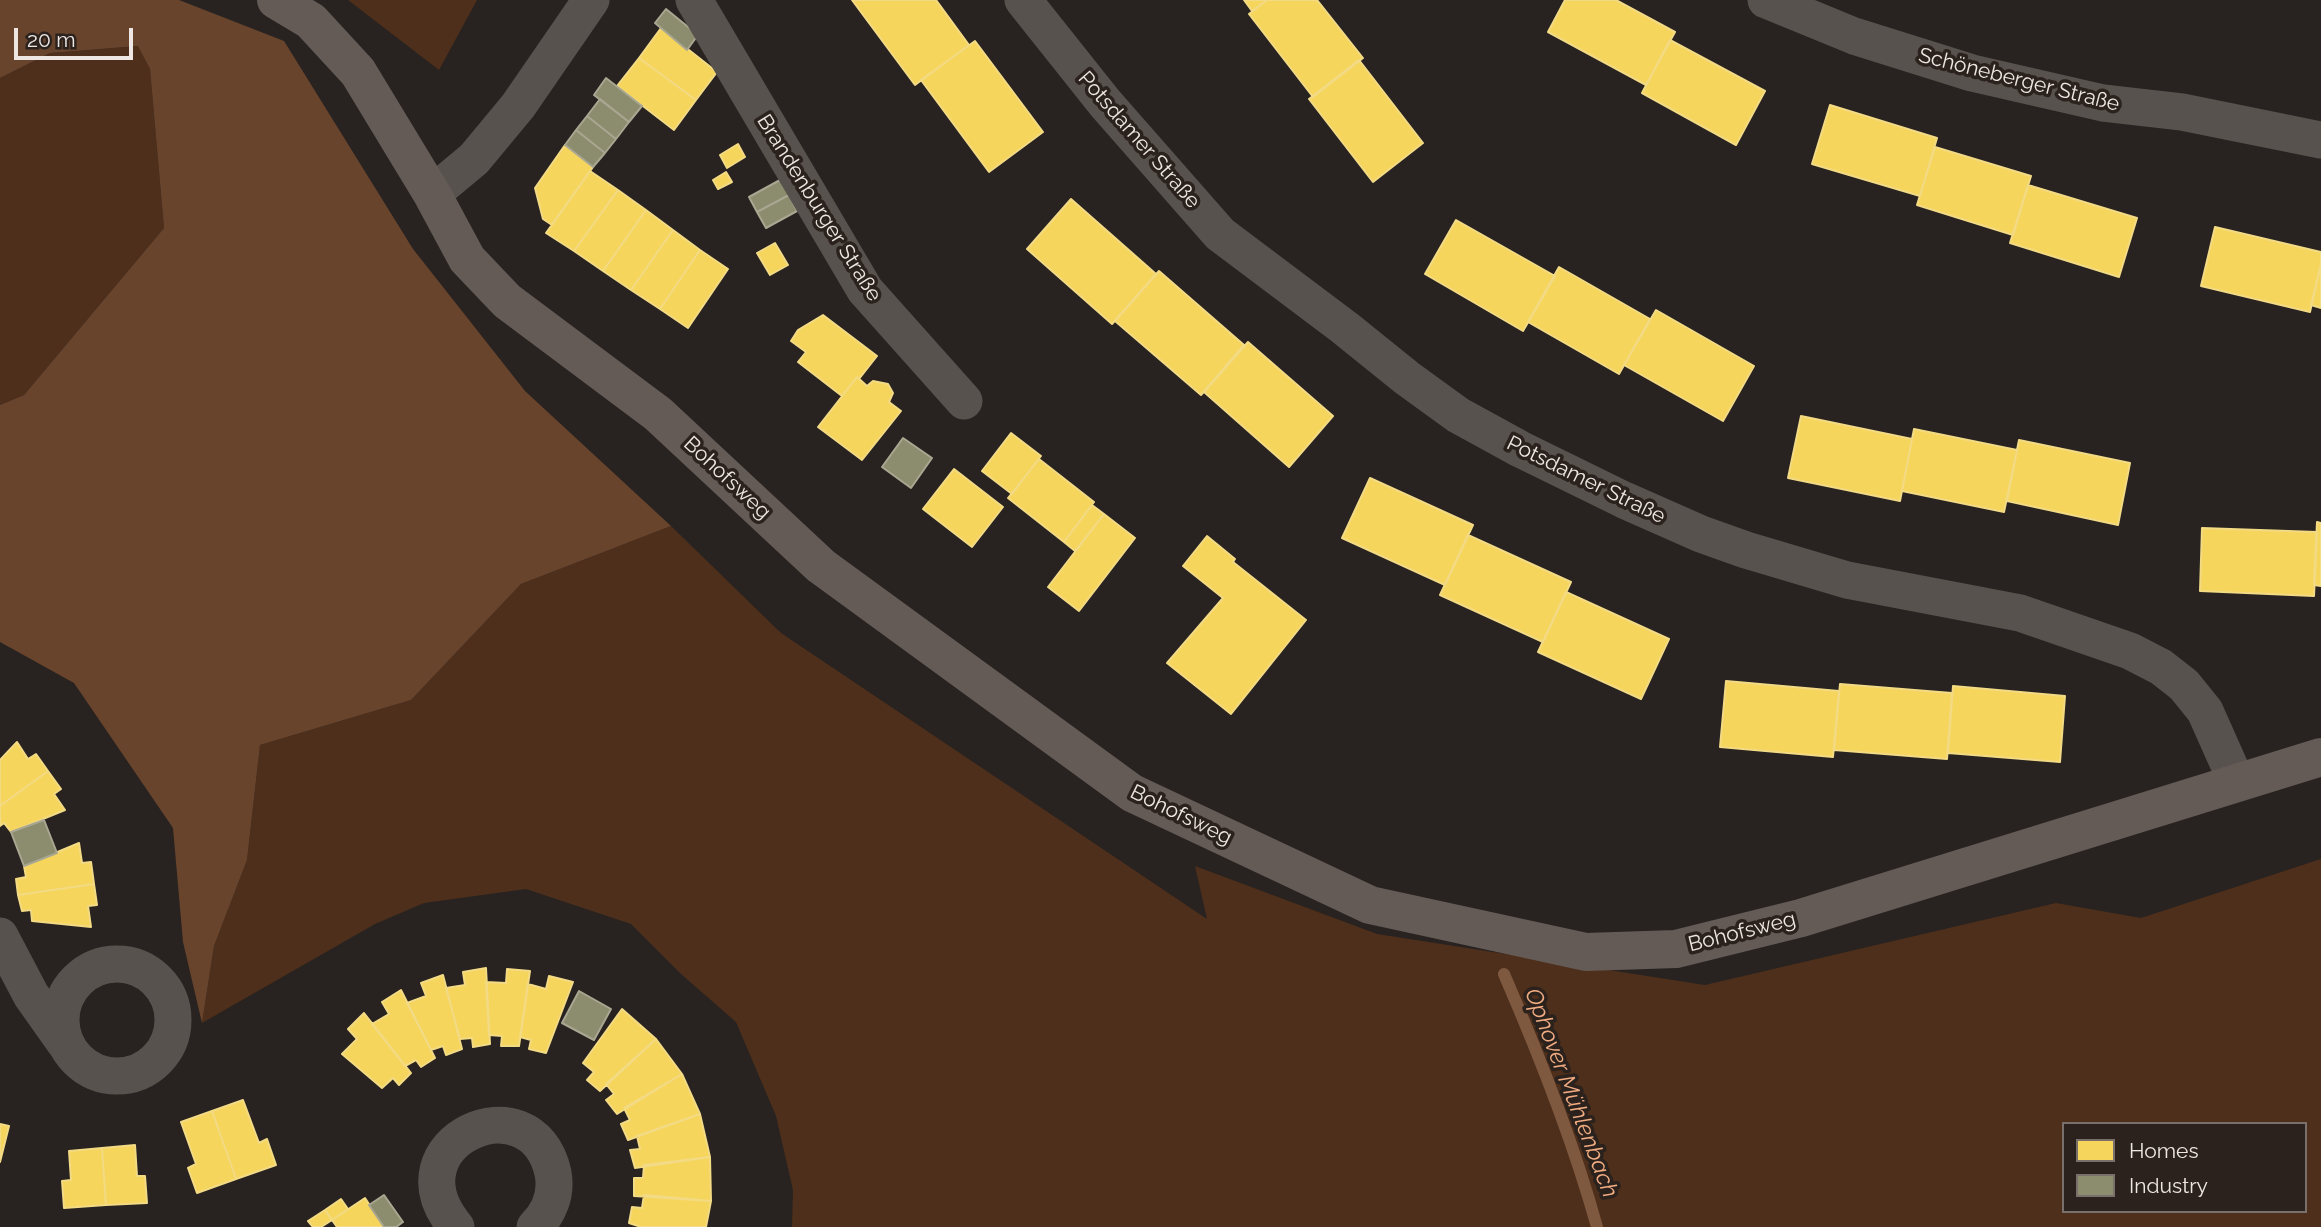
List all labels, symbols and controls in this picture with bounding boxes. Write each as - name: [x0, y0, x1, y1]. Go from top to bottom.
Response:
- scale bar: [18, 14, 136, 58]
- text: 20 m: [27, 27, 75, 52]
- street label: Schöneberger Straße: [1916, 43, 2122, 117]
- street label: Potsdamer Straße: [1073, 66, 1205, 214]
- street label: Brandenburger Straße: [751, 110, 887, 306]
- street label: Bohofsweg: [678, 431, 776, 525]
- street label: Potsdamer Straße: [1503, 431, 1669, 529]
- street label: Bohofsweg: [1126, 780, 1236, 850]
- street label: Bohofsweg: [1686, 906, 1798, 958]
- water label: Ophover Mühlenbach: [1518, 985, 1624, 1201]
- legend: [2062, 1122, 2307, 1213]
- text: Homes: [2129, 1138, 2199, 1163]
- text: Industry: [2129, 1173, 2208, 1198]

